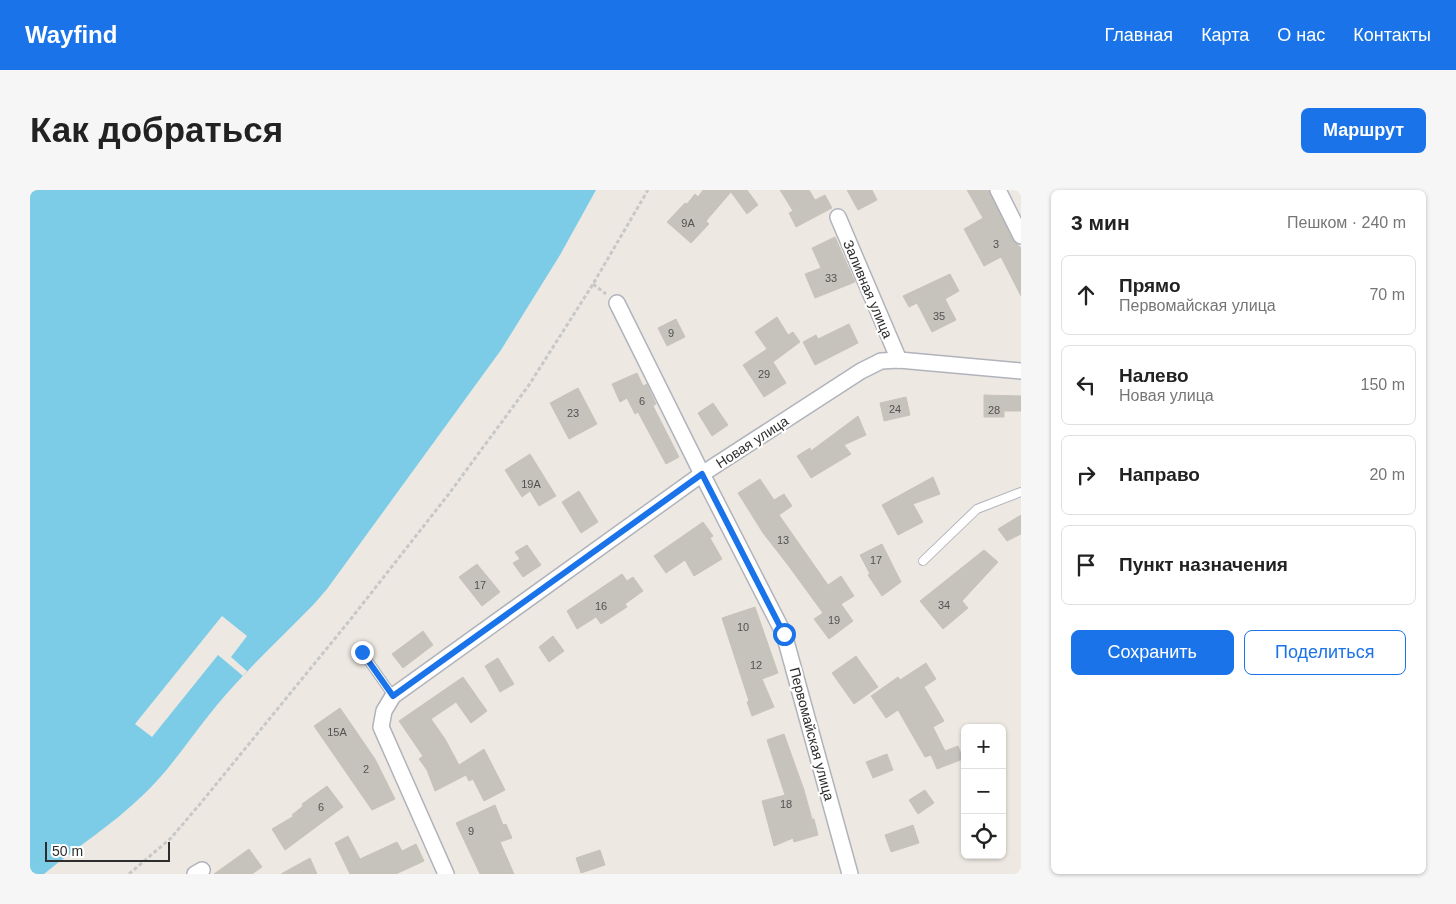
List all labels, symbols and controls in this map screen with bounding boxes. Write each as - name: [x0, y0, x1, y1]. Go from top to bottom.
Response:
- text: Wayfind: [25, 21, 117, 48]
- text: Главная: [1105, 25, 1173, 45]
- text: Карта: [1201, 25, 1249, 45]
- text: О нас: [1277, 25, 1325, 45]
- text: Контакты: [1353, 25, 1431, 45]
- button: Маршрут: [1301, 108, 1426, 153]
- text: Как добраться: [30, 110, 283, 149]
- text: 3 мин: [1071, 211, 1130, 234]
- text: Пешком · 240 m: [1287, 214, 1406, 231]
- house number: 9А: [681, 217, 695, 229]
- street label: Заливная улица: [840, 237, 896, 341]
- house number: 3: [993, 238, 999, 250]
- house number: 33: [825, 272, 837, 284]
- text: Прямо: [1119, 275, 1181, 296]
- icon: ahead: [1072, 281, 1100, 309]
- text: 70 m: [1369, 286, 1405, 303]
- text: Первомайская улица: [1119, 297, 1276, 314]
- house number: 35: [933, 310, 945, 322]
- house number: 9: [668, 327, 674, 339]
- text: Налево: [1119, 365, 1189, 386]
- house number: 29: [758, 368, 770, 380]
- icon: left: [1072, 371, 1100, 399]
- text: 150 m: [1361, 376, 1405, 393]
- text: Новая улица: [1119, 387, 1214, 404]
- house number: 6: [639, 395, 645, 407]
- house number: 24: [889, 403, 901, 415]
- house number: 28: [988, 404, 1000, 416]
- house number: 23: [567, 407, 579, 419]
- street label: Новая улица: [713, 413, 791, 471]
- icon: right: [1072, 461, 1100, 489]
- text: Направо: [1119, 464, 1200, 485]
- text: 20 m: [1369, 466, 1405, 483]
- house number: 19А: [521, 478, 541, 490]
- house number: 13: [777, 534, 789, 546]
- icon: arrive: [1072, 551, 1100, 579]
- house number: 17: [870, 554, 882, 566]
- text: Пункт назначения: [1119, 554, 1288, 575]
- house number: 17: [474, 579, 486, 591]
- house number: 34: [938, 599, 950, 611]
- house number: 16: [595, 600, 607, 612]
- house number: 19: [828, 614, 840, 626]
- house number: 10: [737, 621, 749, 633]
- route start: [773, 623, 796, 646]
- button: Сохранить: [1071, 630, 1234, 675]
- button: Поделиться: [1244, 630, 1406, 675]
- route end: [351, 641, 374, 664]
- house number: 12: [750, 659, 762, 671]
- street label: Первомайская улица: [787, 666, 838, 802]
- map controls: [961, 724, 1006, 859]
- button: +: [961, 724, 1006, 769]
- house number: 15А: [327, 726, 347, 738]
- house number: 2: [363, 763, 369, 775]
- button: −: [961, 769, 1006, 814]
- house number: 18: [780, 798, 792, 810]
- house number: 6: [318, 801, 324, 813]
- button: locate: [961, 814, 1006, 859]
- house number: 9: [468, 825, 474, 837]
- scale bar: [45, 839, 170, 862]
- text: 50 m: [52, 843, 83, 859]

